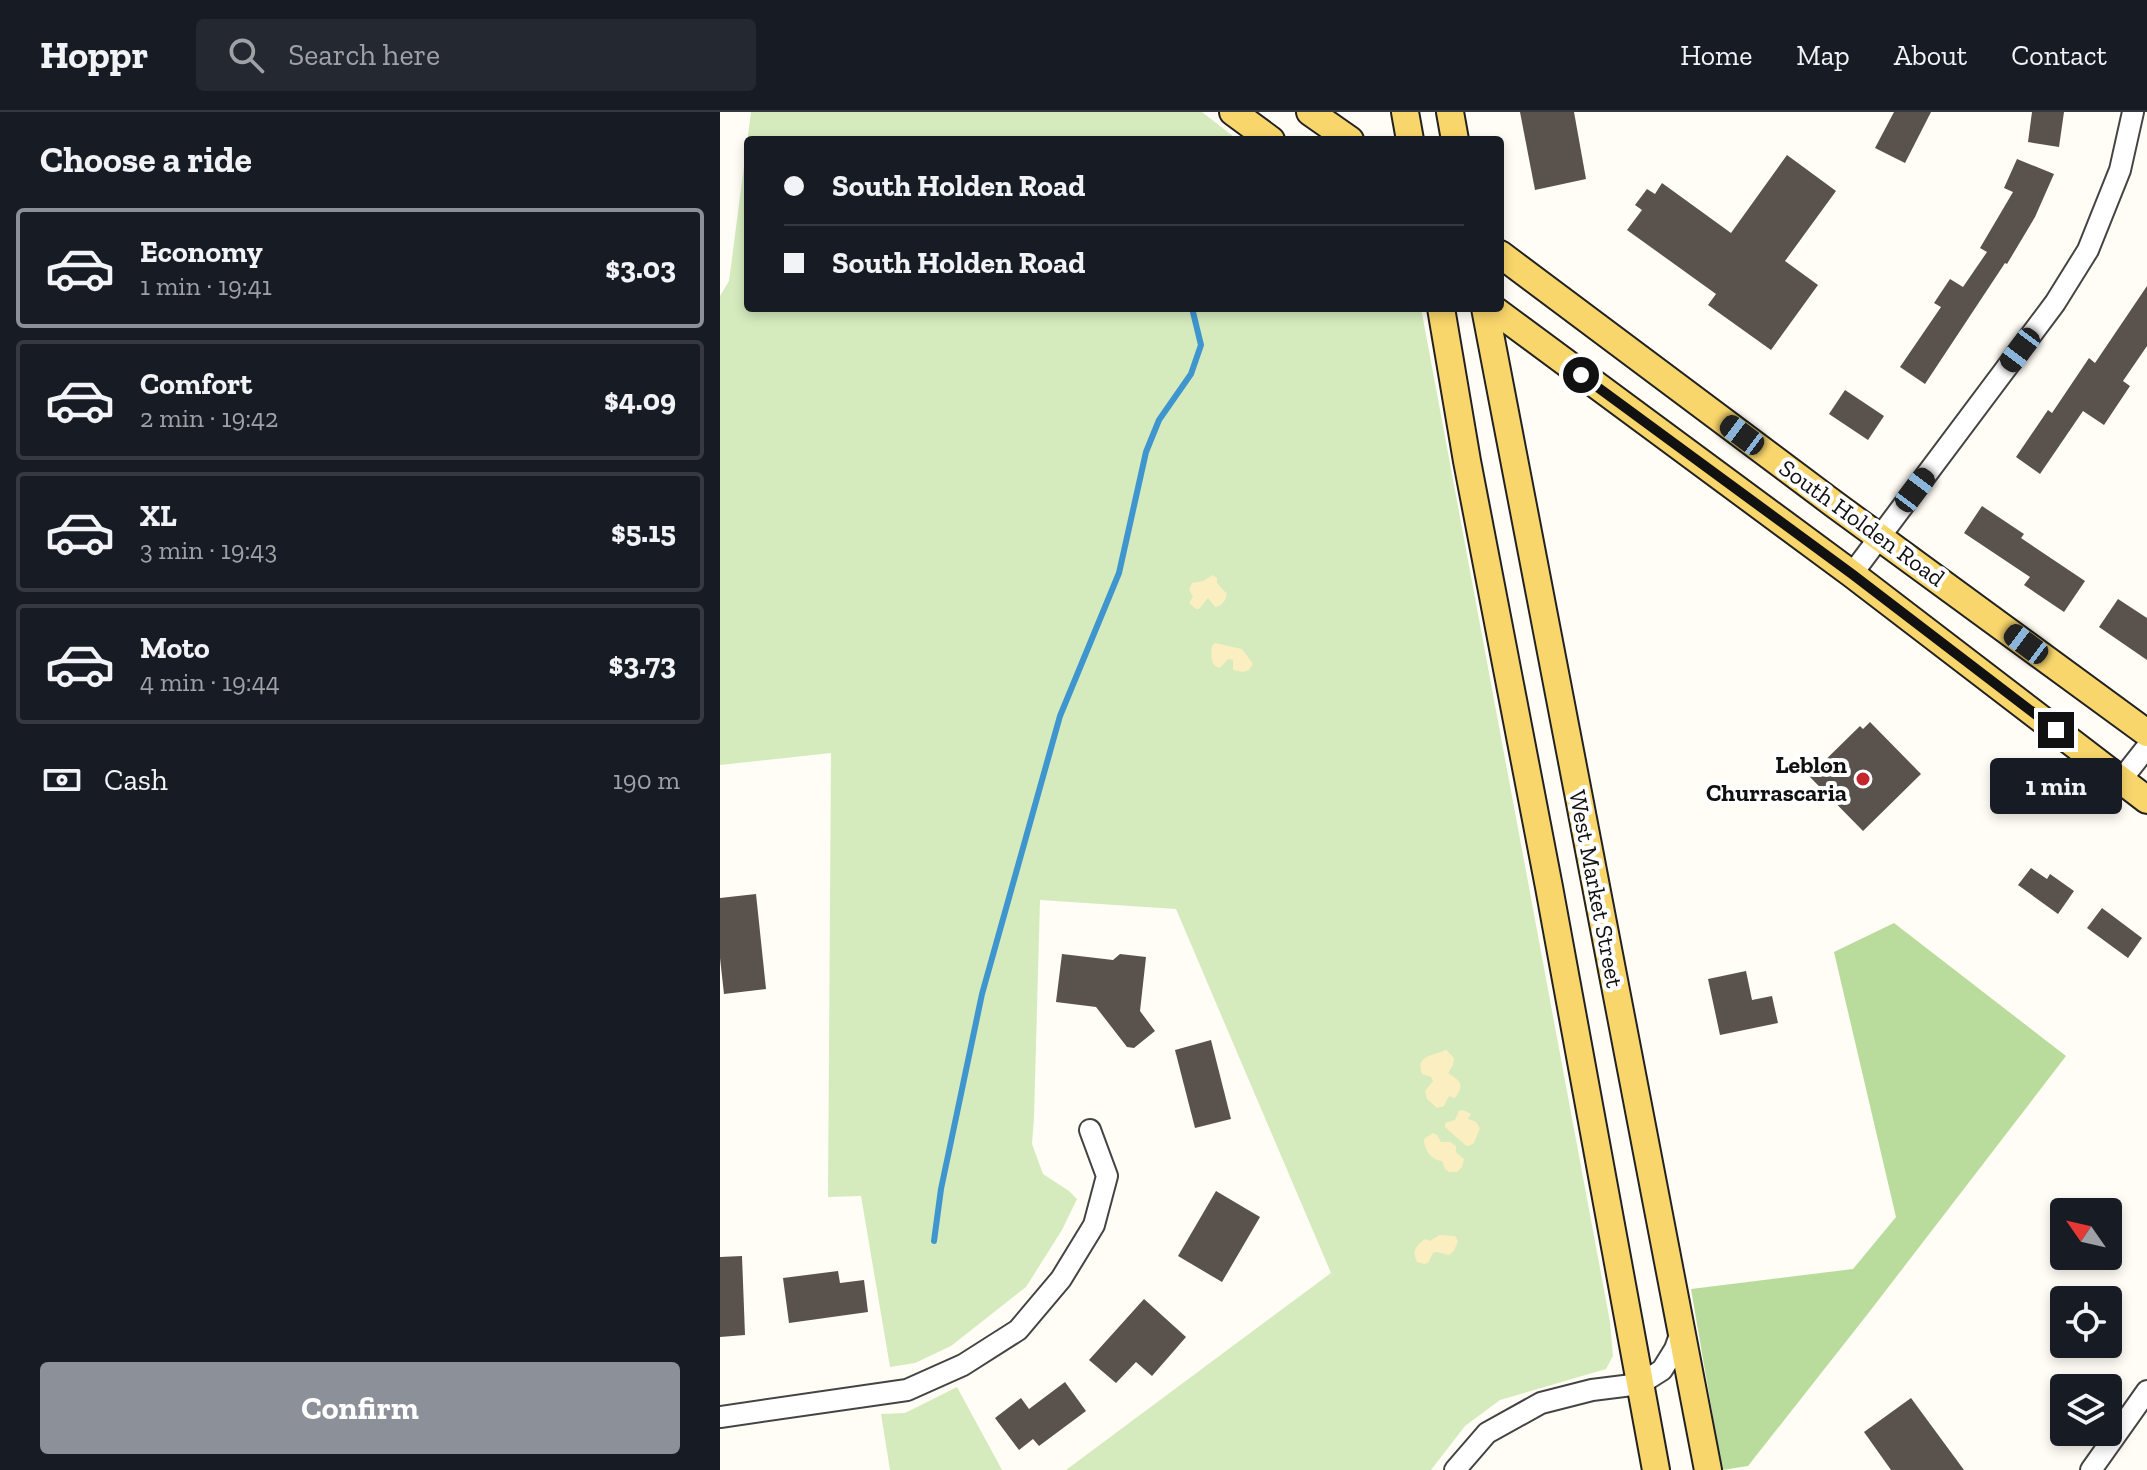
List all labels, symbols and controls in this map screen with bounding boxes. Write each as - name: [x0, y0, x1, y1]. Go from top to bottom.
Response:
- search box: [196, 19, 756, 91]
- text: Hoppr: [40, 32, 148, 78]
- icon: search: [224, 33, 268, 77]
- text: Search here: [288, 37, 440, 73]
- text: Home: [1680, 39, 1752, 72]
- text: Map: [1796, 39, 1850, 72]
- text: About: [1894, 39, 1967, 72]
- text: Contact: [2011, 39, 2107, 72]
- text: Choose a ride: [40, 138, 252, 181]
- text: South Holden Road: [832, 168, 1085, 204]
- icon: car: [44, 232, 116, 304]
- text: Economy: [140, 234, 263, 270]
- text: South Holden Road: [832, 245, 1085, 281]
- text: $3.03: [605, 250, 676, 286]
- text: 1 min · 19:41: [140, 270, 272, 302]
- car: [1996, 324, 2044, 376]
- route start: [1563, 357, 1599, 393]
- icon: car: [44, 364, 116, 436]
- text: Comfort: [140, 366, 252, 402]
- text: $4.09: [604, 382, 676, 418]
- text: 2 min · 19:42: [140, 402, 278, 434]
- car: [1716, 411, 1768, 459]
- street label: South Holden Road: [1774, 453, 1951, 592]
- car: [1891, 464, 1939, 516]
- icon: car: [44, 496, 116, 568]
- text: XL: [140, 498, 177, 534]
- text: $5.15: [611, 514, 676, 550]
- text: 3 min · 19:43: [140, 534, 277, 566]
- car: [2000, 620, 2052, 668]
- icon: car: [44, 628, 116, 700]
- text: Moto: [140, 630, 210, 666]
- text: $3.73: [608, 646, 676, 682]
- text: 4 min · 19:44: [140, 666, 280, 698]
- route end: [2038, 712, 2074, 748]
- place label: Leblon Churrascaria: [1706, 750, 1847, 807]
- icon: cash: [40, 758, 84, 802]
- callout: 1 min: [1990, 758, 2122, 814]
- text: Cash: [104, 762, 168, 798]
- text: 190 m: [613, 764, 680, 796]
- marker: Leblon Churrascaria: [1854, 770, 1872, 788]
- text: 1 min: [2025, 770, 2087, 802]
- street label: West Market Street: [1563, 788, 1630, 990]
- north arrow: [2050, 1198, 2122, 1270]
- map controls: [2050, 1198, 2122, 1446]
- button: locate: [2050, 1286, 2122, 1358]
- button: Confirm: [40, 1362, 680, 1454]
- button: layers: [2050, 1374, 2122, 1446]

